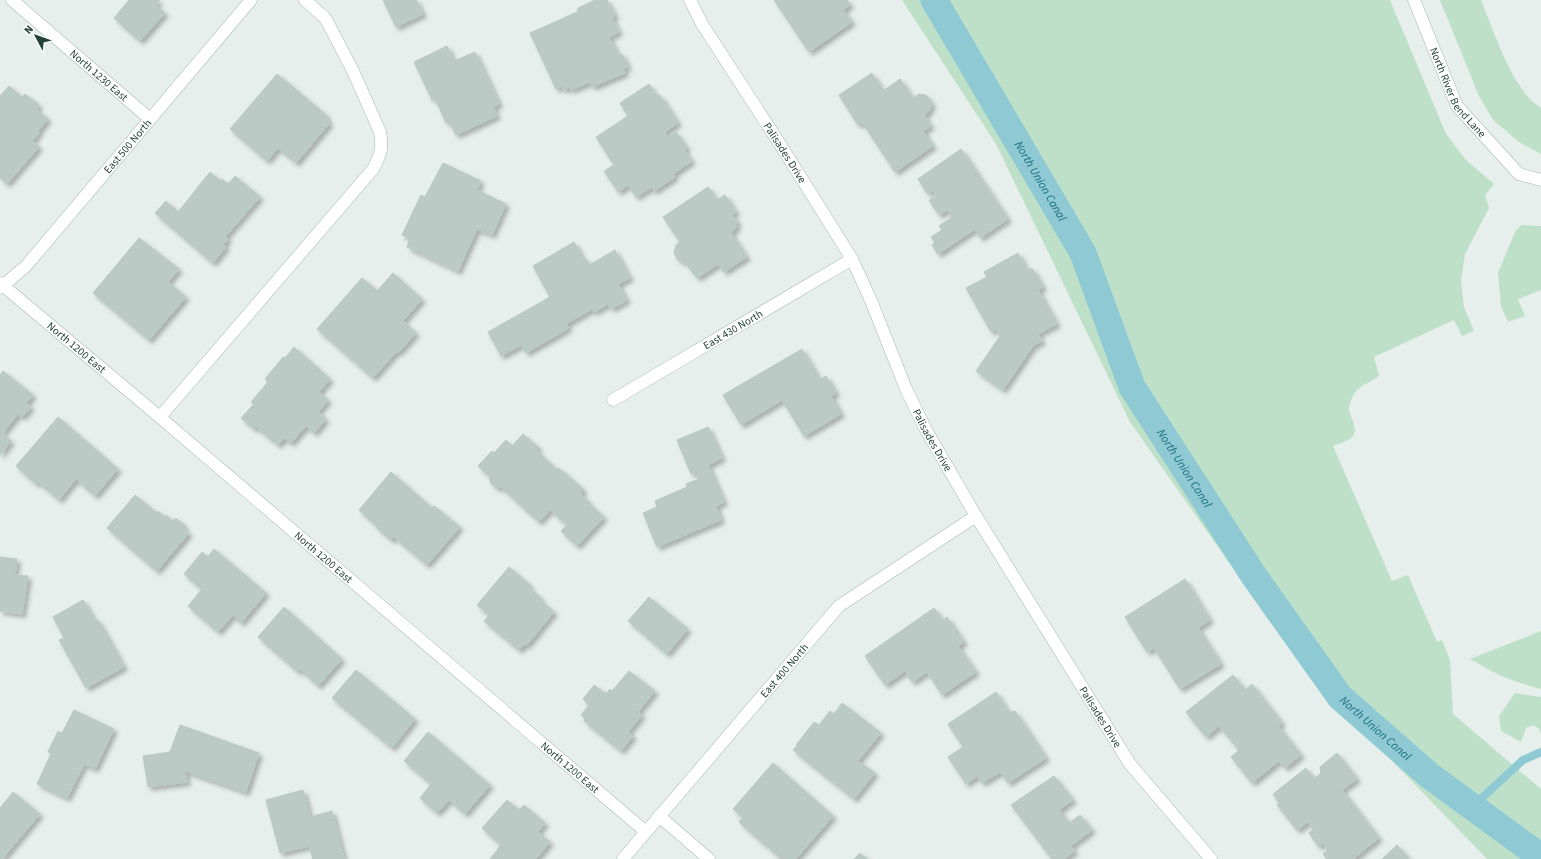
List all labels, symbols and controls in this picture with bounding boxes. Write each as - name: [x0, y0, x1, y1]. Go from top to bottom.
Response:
- north arrow: [16, 16, 56, 56]
- text: N: [21, 22, 37, 37]
- street label: North River Bend Lane: [1426, 45, 1490, 141]
- street label: North 1230 East: [66, 46, 131, 105]
- street label: East 500 North: [100, 116, 155, 177]
- street label: Palisades Drive: [760, 120, 810, 187]
- water label: North Union Canal: [1010, 138, 1070, 225]
- street label: East 430 North: [700, 306, 766, 353]
- street label: North 1200 East: [44, 319, 109, 377]
- street label: Palisades Drive: [909, 407, 956, 475]
- water label: North Union Canal: [1152, 426, 1216, 511]
- street label: North 1200 East: [291, 528, 356, 587]
- street label: East 400 North: [757, 640, 812, 701]
- street label: Palisades Drive: [1076, 684, 1125, 751]
- water label: North Union Canal: [1336, 692, 1415, 765]
- street label: North 1200 East: [537, 738, 602, 797]

